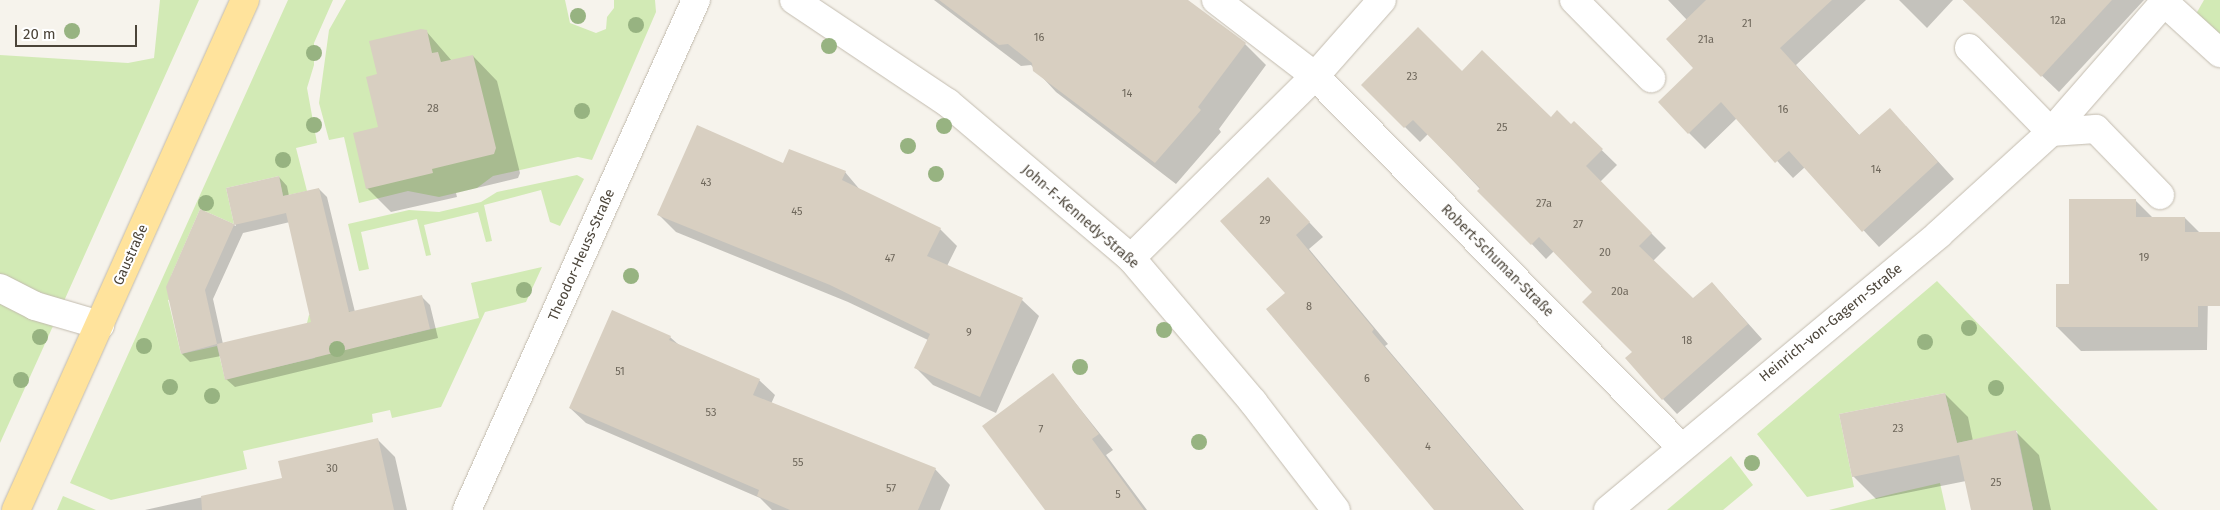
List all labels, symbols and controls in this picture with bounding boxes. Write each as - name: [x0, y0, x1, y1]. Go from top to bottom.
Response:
- house number: 12a: [2050, 14, 2066, 28]
- scale bar: [18, 15, 140, 47]
- house number: 21: [1742, 17, 1752, 31]
- text: 20 m: [23, 25, 56, 43]
- house number: 16: [1034, 31, 1044, 45]
- house number: 21a: [1698, 33, 1714, 47]
- house number: 23: [1407, 70, 1417, 84]
- house number: 14: [1122, 87, 1132, 101]
- house number: 28: [427, 102, 439, 116]
- house number: 16: [1778, 103, 1788, 117]
- house number: 25: [1497, 121, 1507, 135]
- street label: John-F.-Kennedy-Straße: [1018, 162, 1142, 272]
- house number: 14: [1871, 163, 1881, 177]
- house number: 43: [700, 176, 712, 190]
- street label: Theodor-Heuss-Straße: [545, 186, 619, 324]
- house number: 27a: [1536, 197, 1552, 211]
- street label: Robert-Schuman-Straße: [1437, 201, 1557, 321]
- house number: 45: [791, 205, 803, 219]
- house number: 29: [1259, 214, 1271, 228]
- house number: 27: [1573, 218, 1583, 232]
- street label: Gaustraße: [110, 222, 152, 288]
- house number: 20: [1599, 246, 1611, 260]
- house number: 19: [2139, 251, 2149, 265]
- house number: 47: [885, 252, 895, 266]
- street label: Heinrich-von-Gagern-Straße: [1756, 260, 1906, 386]
- house number: 20a: [1611, 285, 1629, 299]
- house number: 8: [1306, 300, 1312, 314]
- house number: 9: [966, 326, 972, 340]
- house number: 18: [1682, 334, 1692, 348]
- house number: 51: [615, 365, 625, 379]
- house number: 6: [1364, 372, 1370, 386]
- house number: 53: [706, 406, 716, 420]
- house number: 23: [1893, 422, 1903, 436]
- house number: 7: [1039, 423, 1043, 437]
- house number: 4: [1425, 440, 1431, 454]
- house number: 55: [793, 456, 803, 470]
- house number: 30: [326, 462, 338, 476]
- house number: 25: [1991, 476, 2001, 490]
- house number: 57: [886, 482, 896, 496]
- house number: 5: [1115, 488, 1121, 502]

